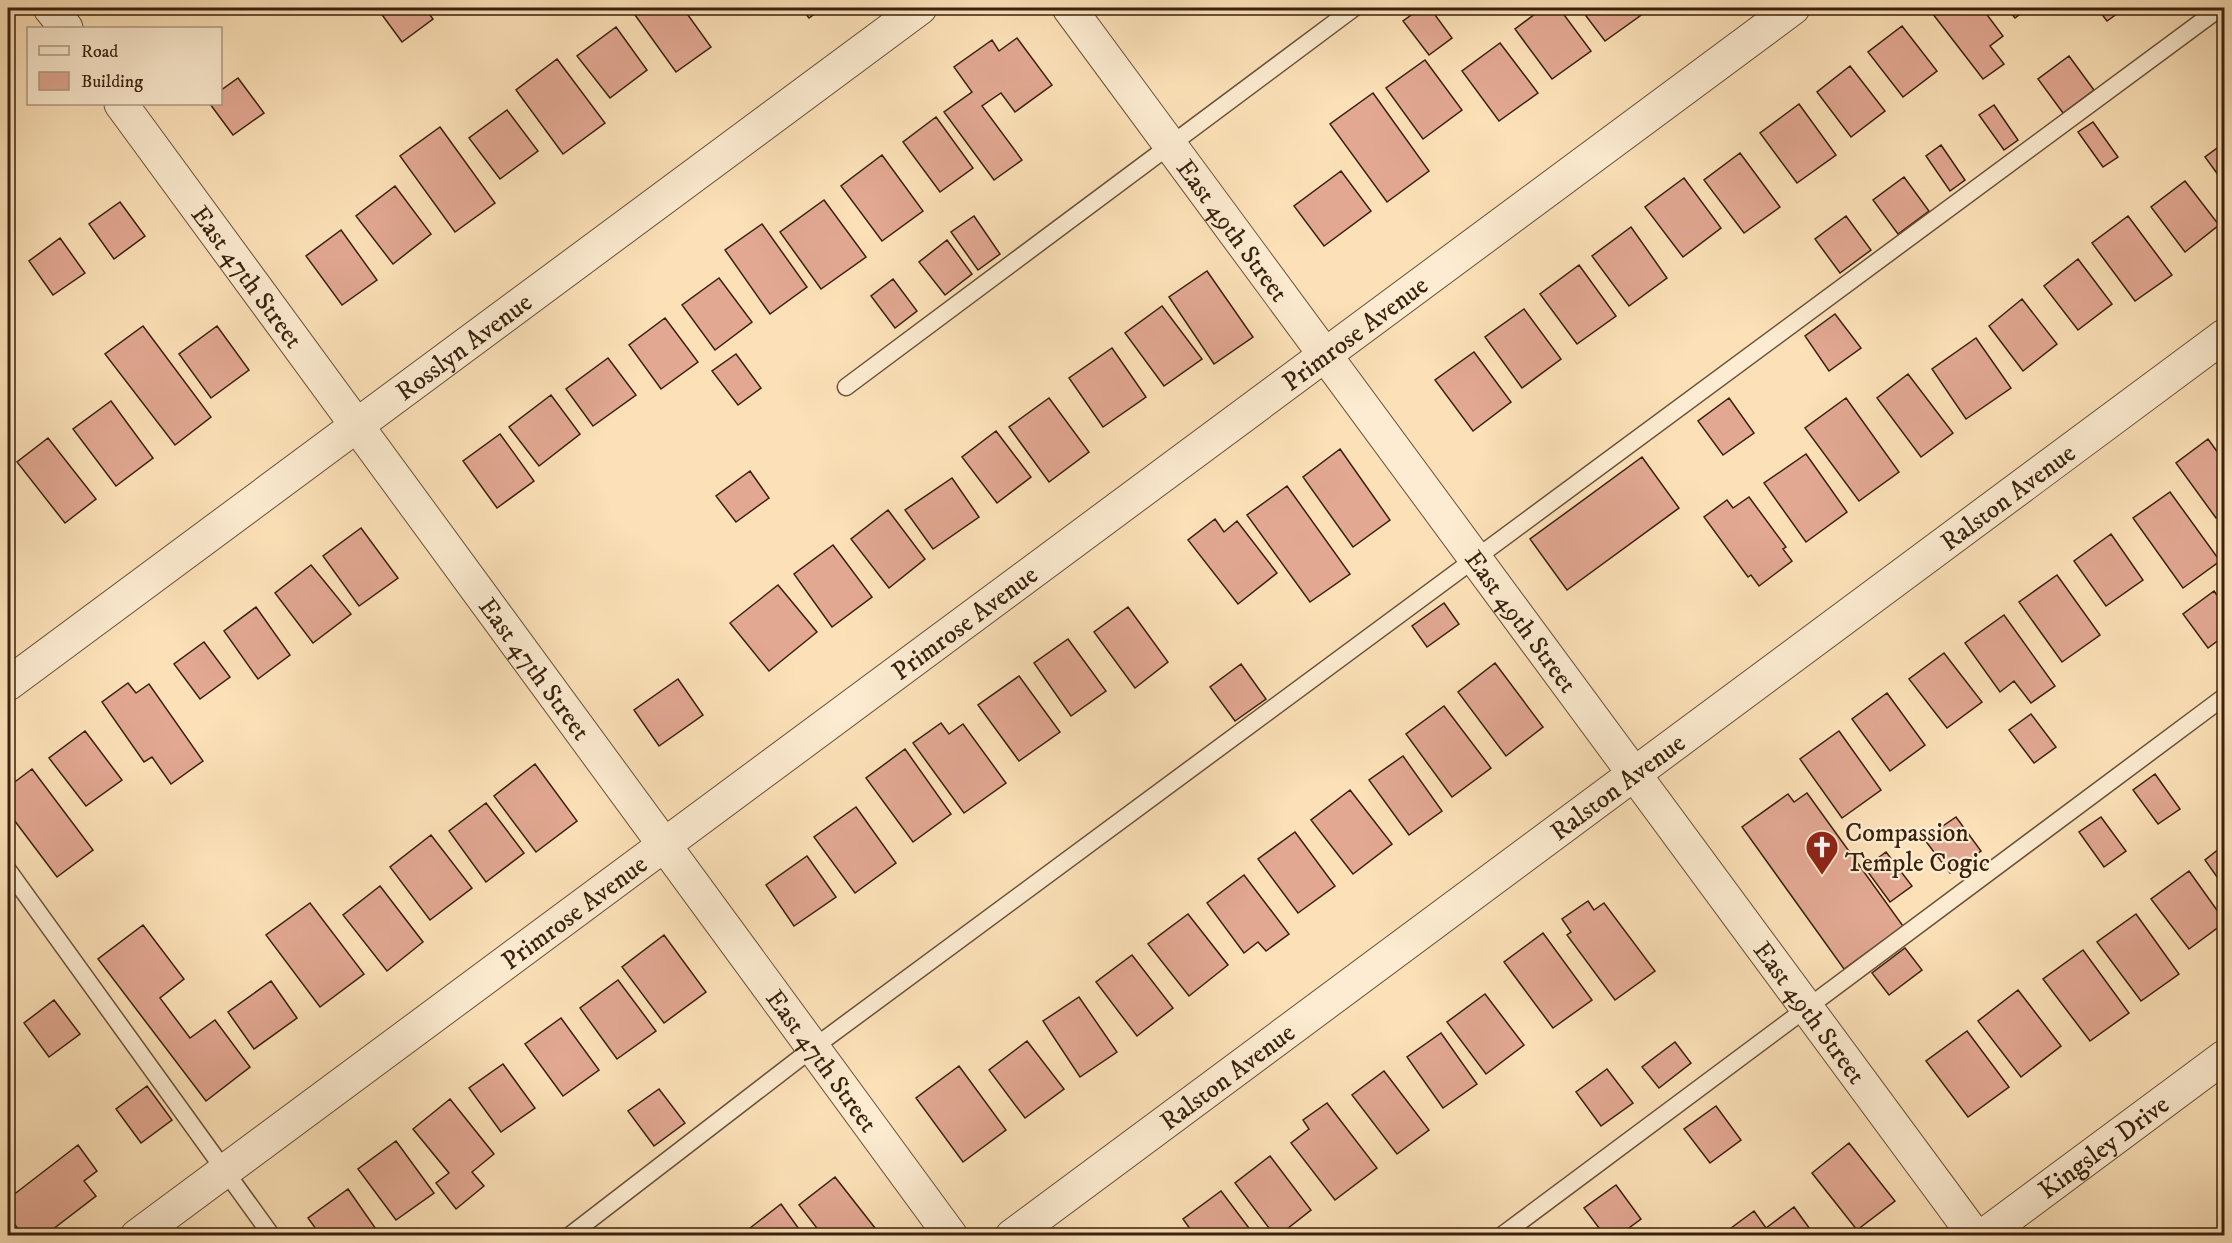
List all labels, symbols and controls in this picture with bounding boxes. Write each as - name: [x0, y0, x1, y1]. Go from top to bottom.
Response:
- legend: [27, 27, 222, 105]
- text: Road: [81, 41, 118, 63]
- text: Building: [81, 71, 143, 93]
- street label: East 49th Street: [1168, 153, 1295, 309]
- street label: East 47th Street: [183, 200, 310, 355]
- street label: Primrose Avenue: [1276, 269, 1435, 399]
- street label: Rosslyn Avenue: [390, 286, 539, 409]
- street label: Ralston Avenue: [1934, 437, 2083, 559]
- street label: East 49th Street: [1457, 544, 1584, 700]
- street label: Primrose Avenue: [886, 559, 1045, 689]
- street label: East 47th Street: [470, 592, 597, 747]
- street label: Ralston Avenue: [1544, 727, 1692, 849]
- place label: Compassion Temple Cogic: [1845, 817, 1990, 880]
- church icon: Compassion Temple Cogic: [1804, 829, 1840, 876]
- street label: Primrose Avenue: [495, 848, 654, 978]
- street label: East 49th Street: [1745, 935, 1872, 1091]
- street label: East 47th Street: [758, 983, 884, 1139]
- street label: Ralston Avenue: [1154, 1016, 1302, 1138]
- street label: Kingsley Drive: [2033, 1089, 2176, 1207]

